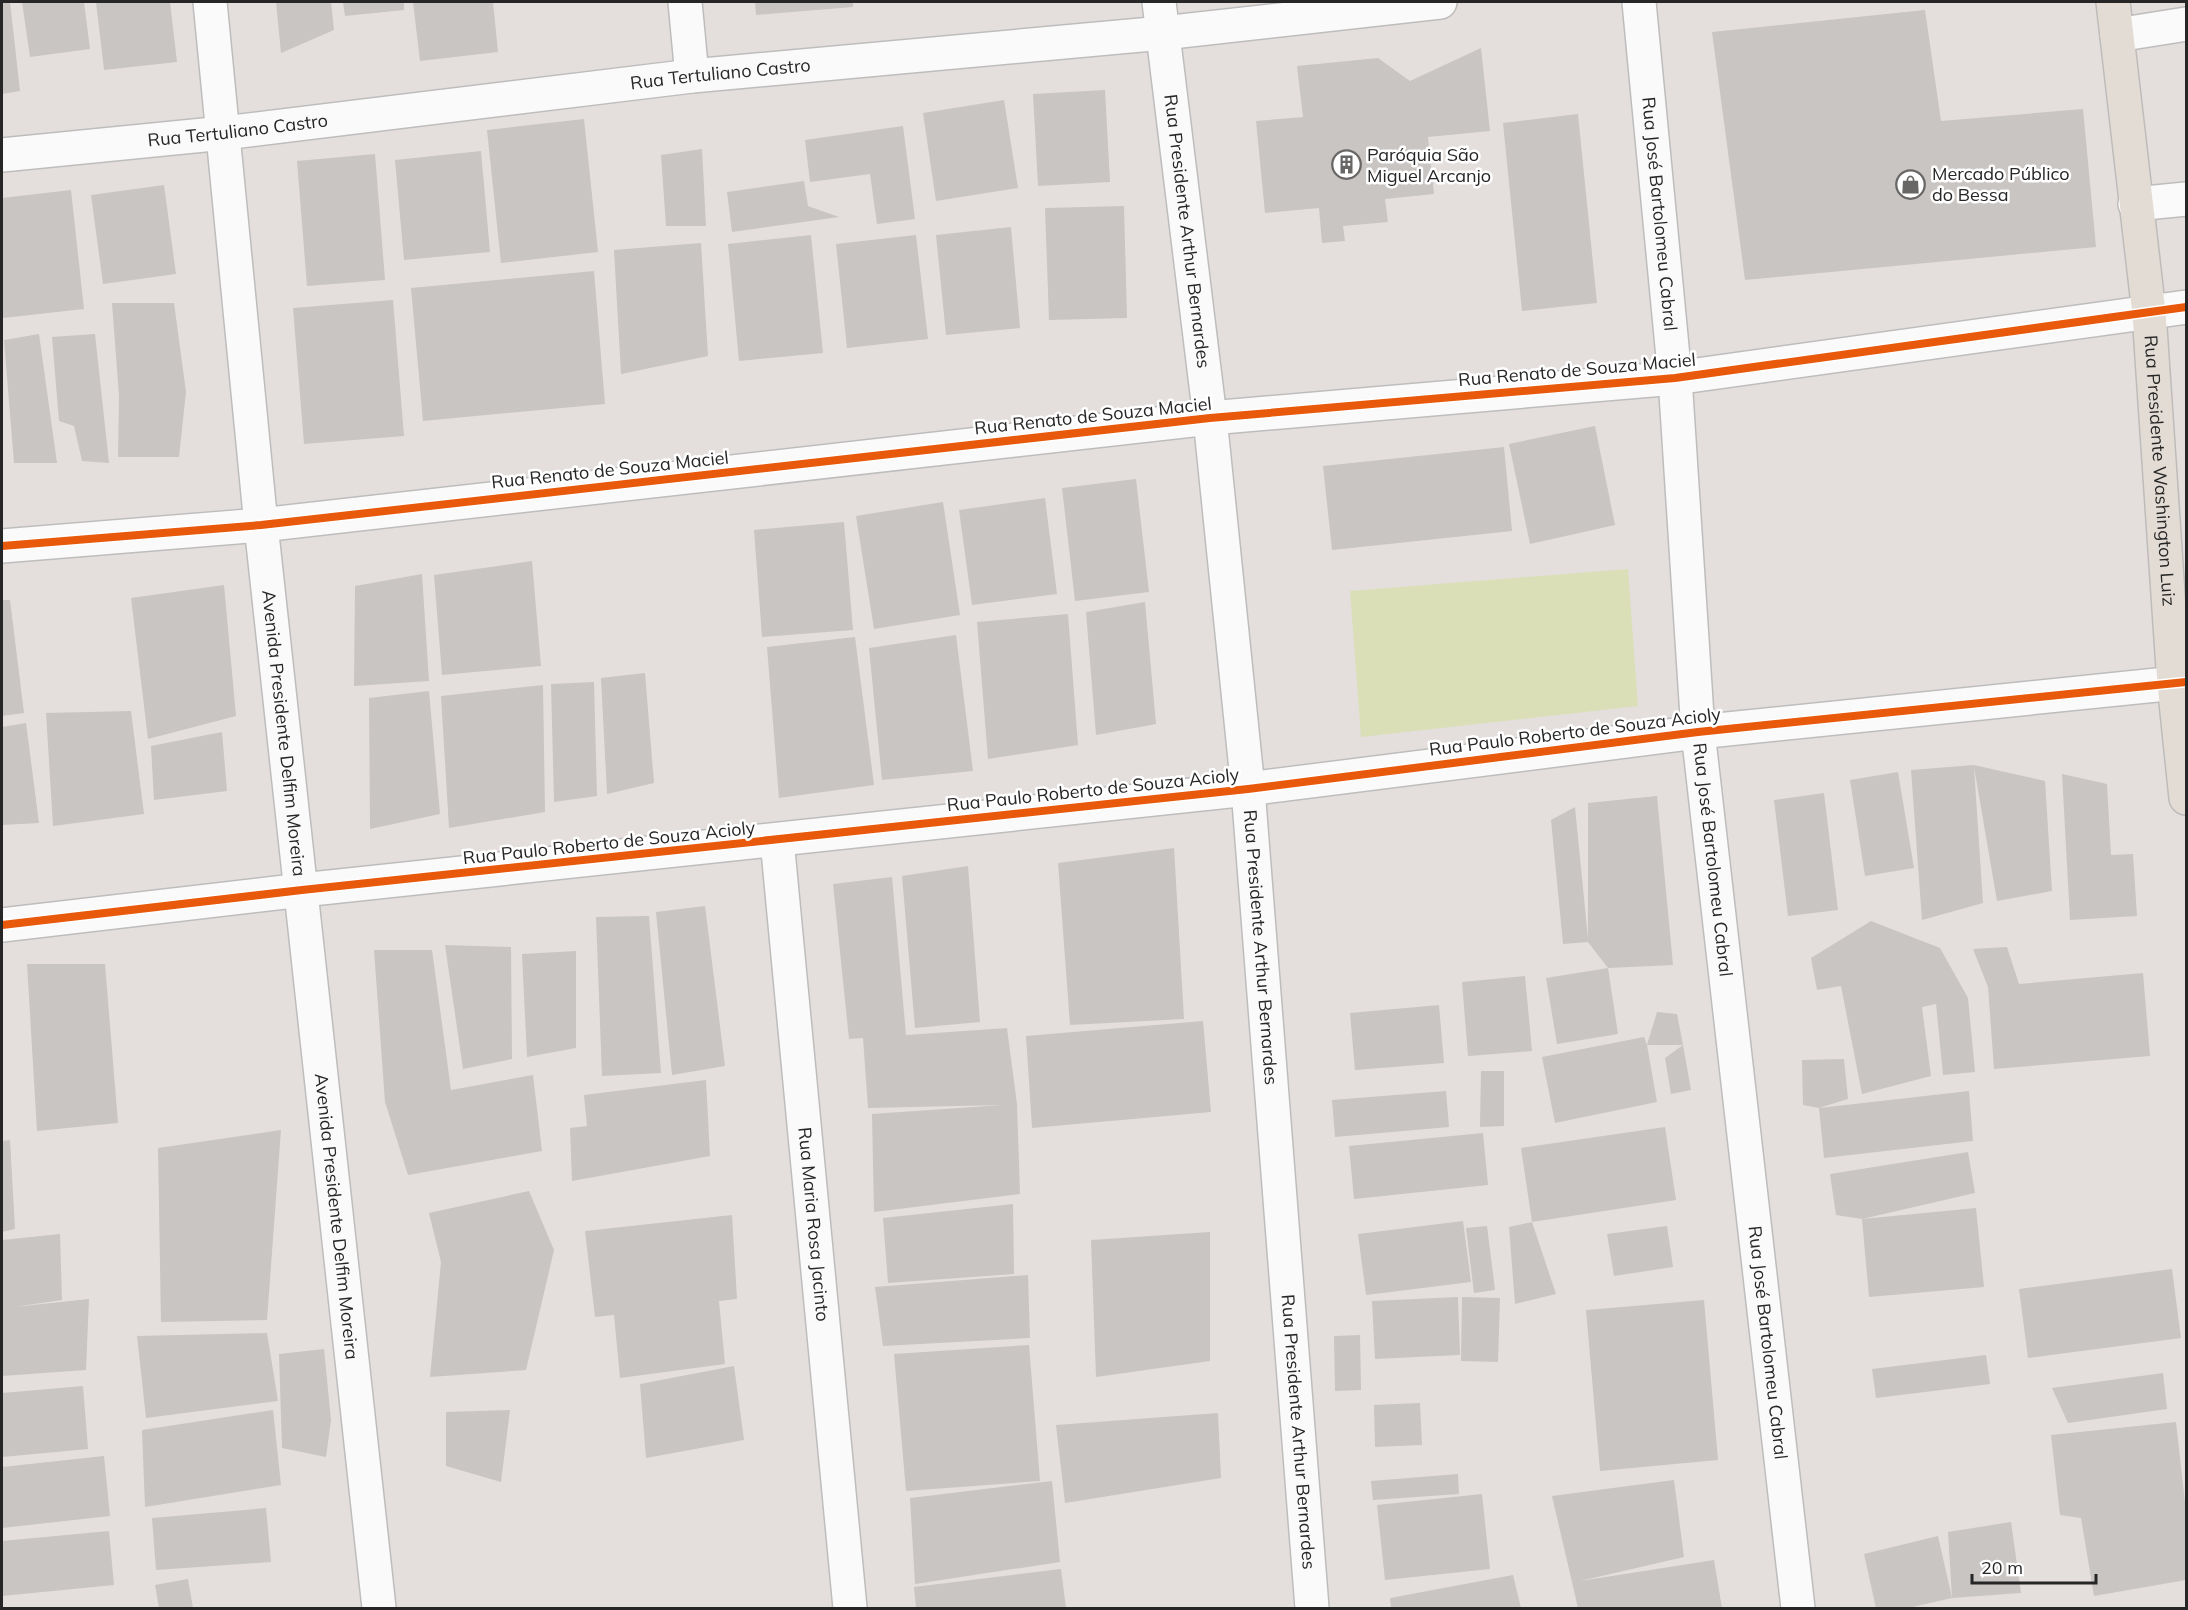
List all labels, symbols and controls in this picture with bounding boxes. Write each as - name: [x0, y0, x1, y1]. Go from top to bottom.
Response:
- street label: Rua Tertuliano Castro: [629, 53, 811, 94]
- street label: Rua Presidente Arthur Bernardes: [1159, 93, 1216, 370]
- street label: Rua José Bartolomeu Cabral: [1637, 96, 1682, 332]
- street label: Rua Tertuliano Castro: [147, 108, 329, 152]
- place label: Paróquia São Miguel Arcanjo: [1367, 143, 1491, 187]
- building icon: Paróquia São Miguel Arcanjo: [1330, 149, 1362, 181]
- place label: Mercado Público do Bessa: [1932, 162, 2069, 206]
- shop icon: Mercado Público do Bessa: [1895, 168, 1927, 200]
- street label: Rua Presidente Washington Luiz: [2140, 334, 2181, 607]
- street label: Rua Renato de Souza Maciel: [1457, 348, 1697, 391]
- street label: Rua Renato de Souza Maciel: [973, 392, 1213, 439]
- street label: Rua Renato de Souza Maciel: [490, 446, 730, 493]
- street label: Avenida Presidente Delfim Moreira: [257, 589, 311, 878]
- street label: Rua Paulo Roberto de Souza Acioly: [1428, 702, 1723, 761]
- street label: Rua José Bartolomeu Cabral: [1688, 742, 1738, 978]
- street label: Rua Paulo Roberto de Souza Acioly: [946, 763, 1241, 816]
- street label: Rua Presidente Arthur Bernardes: [1239, 809, 1283, 1086]
- street label: Rua Paulo Roberto de Souza Acioly: [462, 816, 757, 869]
- street label: Avenida Presidente Delfim Moreira: [310, 1072, 364, 1361]
- street label: Rua Maria Rosa Jacinto: [793, 1126, 835, 1322]
- street label: Rua José Bartolomeu Cabral: [1743, 1224, 1793, 1461]
- street label: Rua Presidente Arthur Bernardes: [1277, 1293, 1321, 1570]
- scale bar: [1972, 1547, 2096, 1585]
- text: 20 m: [1981, 1556, 2023, 1579]

